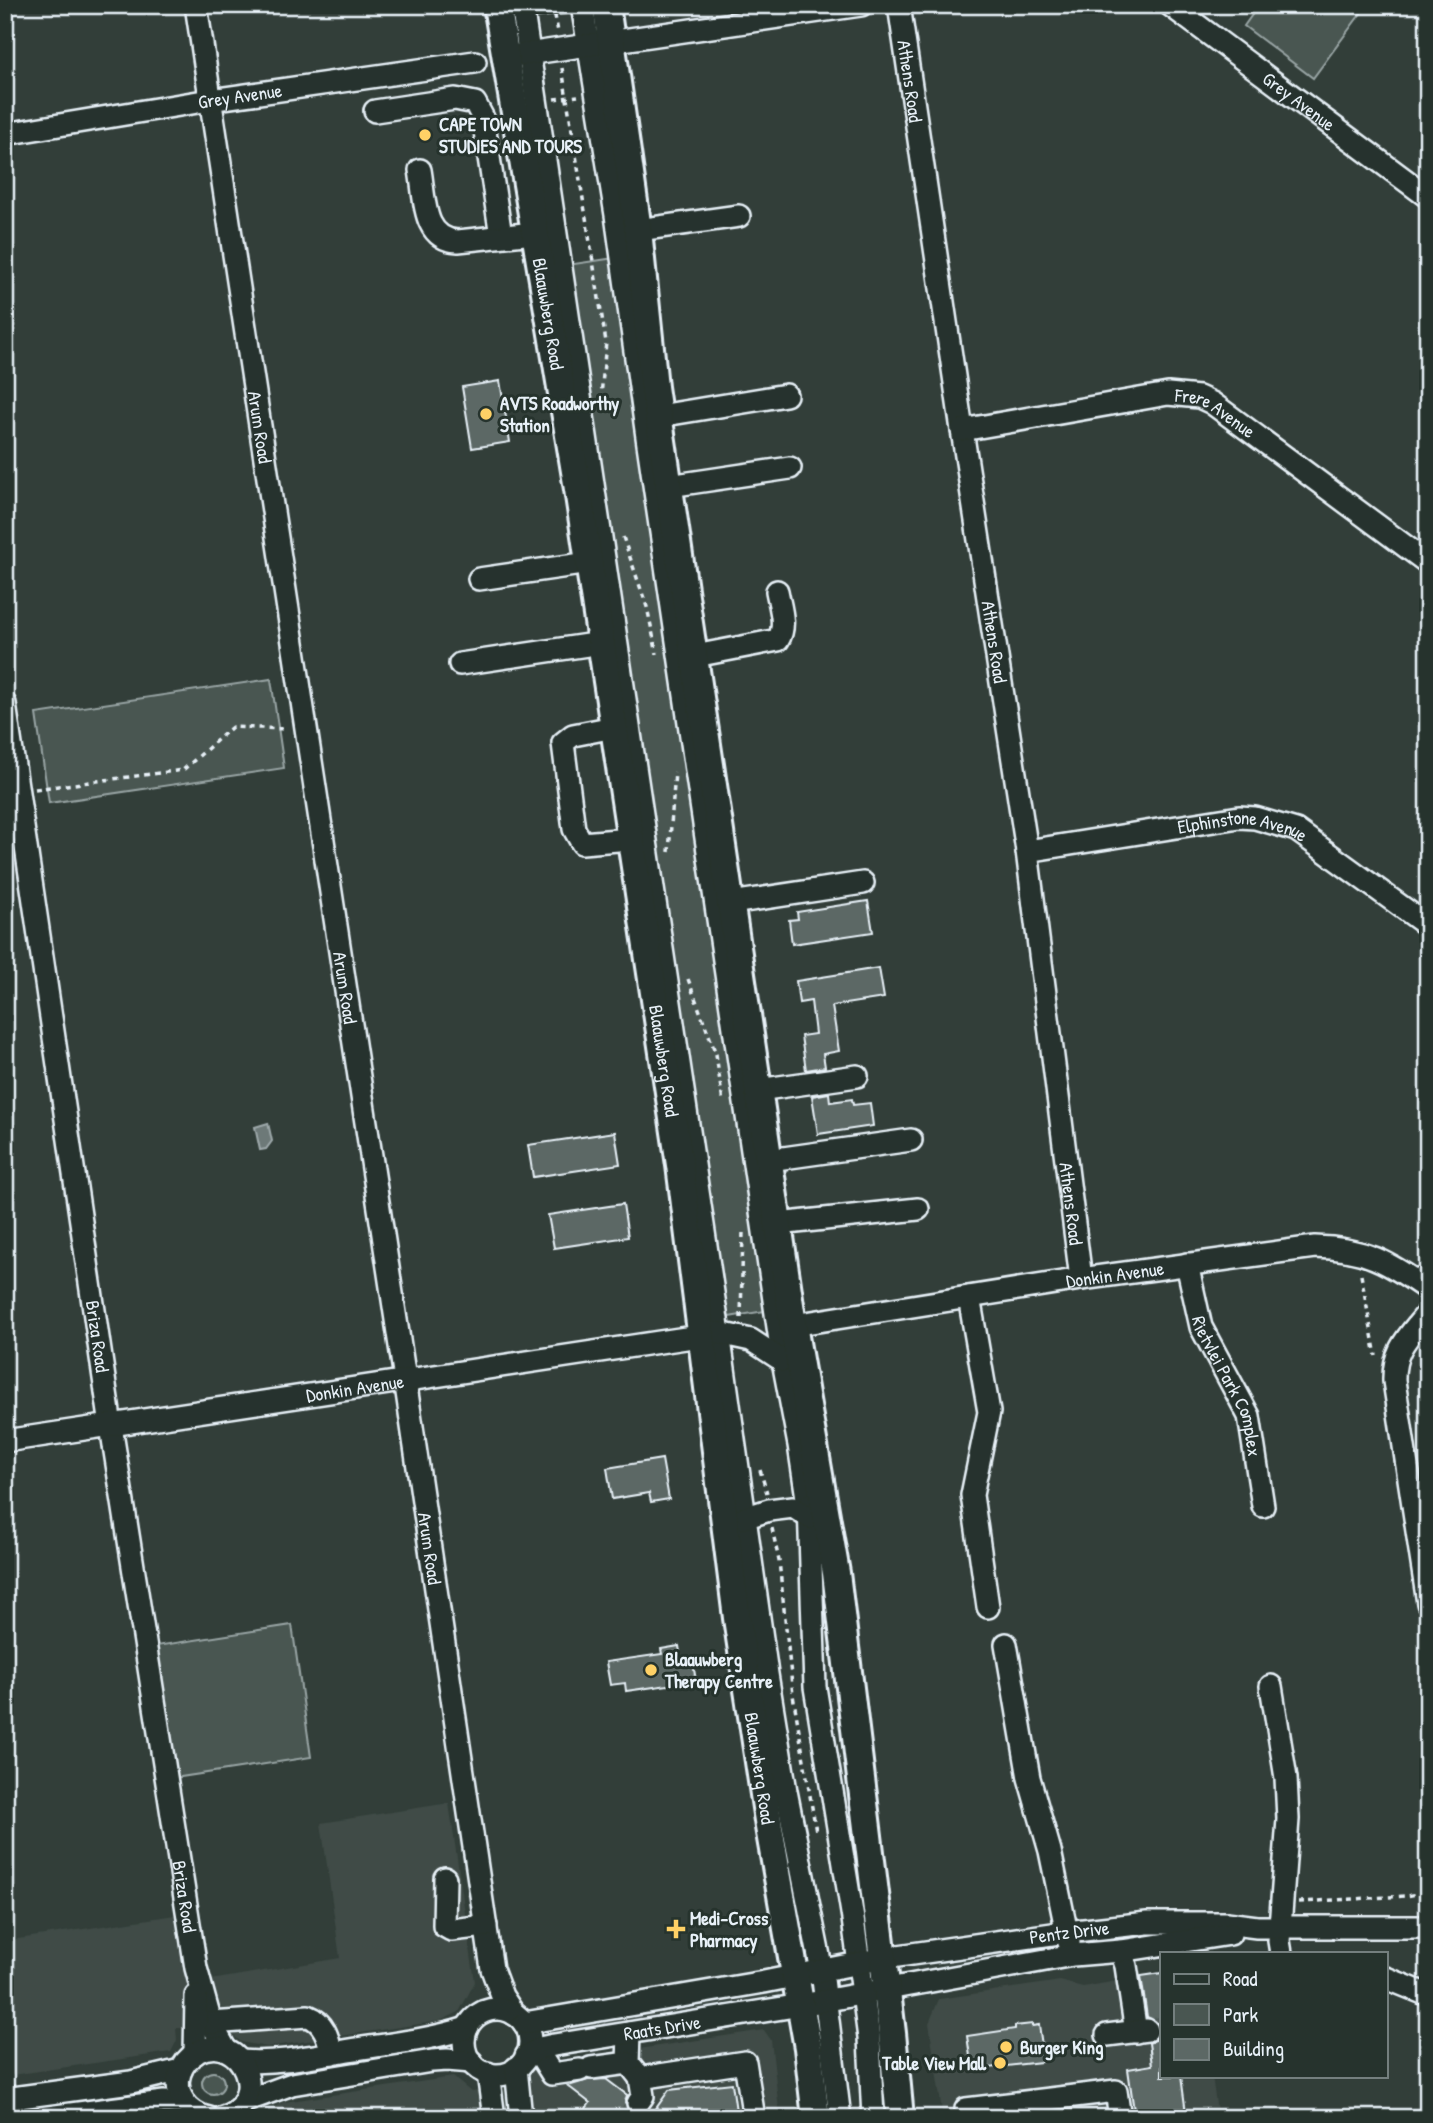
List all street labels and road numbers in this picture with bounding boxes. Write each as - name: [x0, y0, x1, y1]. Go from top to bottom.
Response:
- street label: Athens Road: [891, 38, 929, 125]
- street label: Grey Avenue: [1257, 65, 1341, 137]
- street label: Grey Avenue: [196, 77, 284, 115]
- street label: Blaauwberg Road: [527, 256, 571, 372]
- street label: Frere Avenue: [1173, 382, 1261, 444]
- street label: Arum Road: [242, 389, 279, 466]
- street label: Athens Road: [976, 599, 1014, 685]
- street label: Elphinstone Avenue: [1176, 804, 1314, 848]
- street label: Arum Road: [327, 950, 364, 1026]
- street label: Blaauwberg Road: [643, 1003, 686, 1119]
- street label: Athens Road: [1053, 1161, 1090, 1247]
- street label: Donkin Avenue: [1064, 1255, 1166, 1294]
- street label: Briza Road: [80, 1299, 116, 1374]
- street label: Rietvlei Park Complex: [1186, 1314, 1268, 1458]
- street label: Donkin Avenue: [304, 1368, 406, 1408]
- street label: Arum Road: [412, 1511, 448, 1587]
- street label: Blaauwberg Road: [739, 1711, 781, 1827]
- street label: Briza Road: [166, 1859, 203, 1935]
- street label: Pentz Drive: [1028, 1914, 1111, 1950]
- street label: Raats Drive: [622, 2008, 703, 2047]

